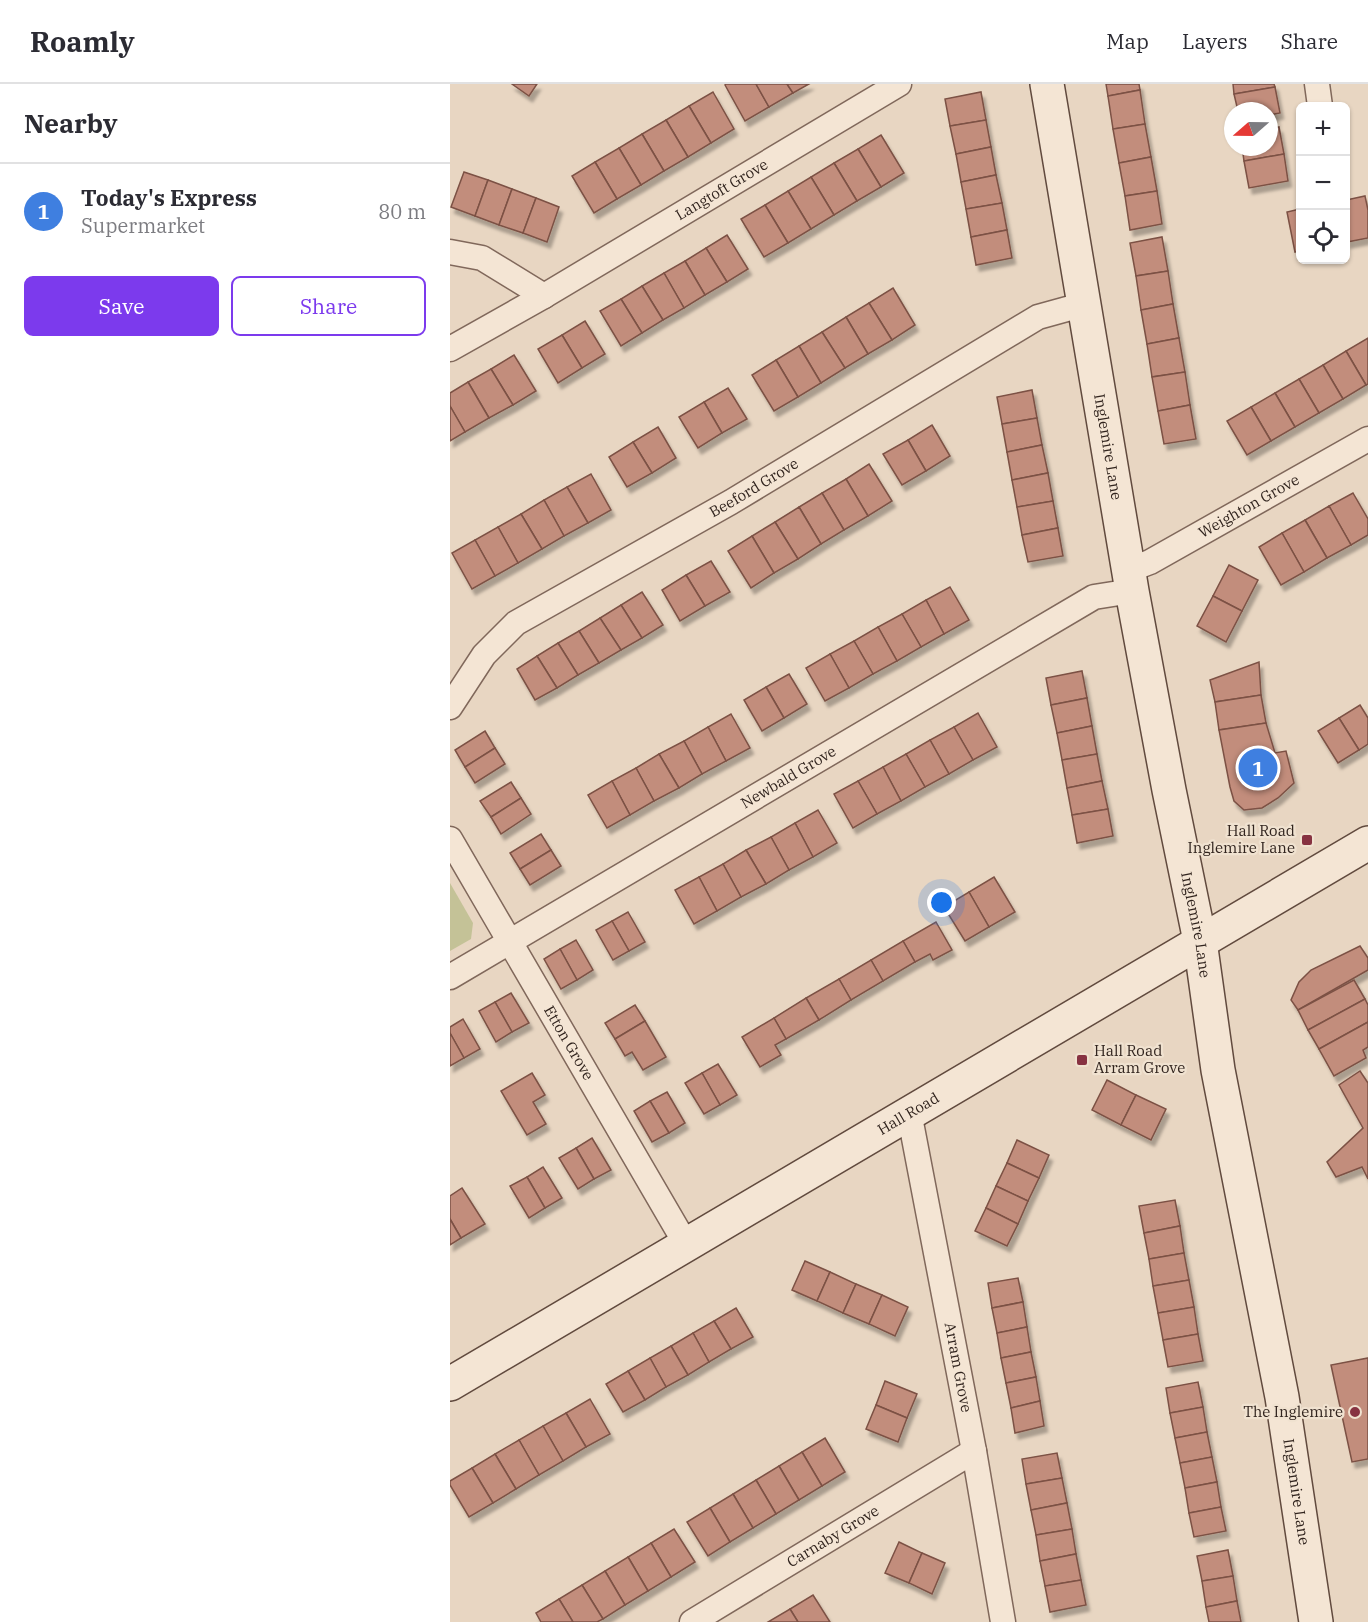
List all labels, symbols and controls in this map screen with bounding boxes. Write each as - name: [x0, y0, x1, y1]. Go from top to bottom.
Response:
- text: Roamly: [30, 23, 135, 60]
- text: Map: [1106, 27, 1149, 55]
- text: Layers: [1182, 27, 1248, 55]
- text: Share: [1281, 27, 1338, 55]
- north arrow: [1224, 102, 1278, 156]
- map controls: [1296, 102, 1350, 264]
- button: +: [1296, 102, 1350, 156]
- text: Nearby: [24, 106, 118, 140]
- street label: Langtoft Grove: [672, 155, 771, 224]
- button: −: [1296, 156, 1350, 210]
- text: Today's Express: [81, 183, 257, 212]
- text: 1: [38, 198, 50, 225]
- text: 80 m: [378, 198, 426, 225]
- button: locate: [1296, 210, 1350, 264]
- text: Supermarket: [81, 212, 205, 239]
- button: Save: [24, 276, 219, 336]
- button: Share: [231, 276, 426, 336]
- street label: Inglemire Lane: [1090, 392, 1127, 501]
- street label: Beeford Grove: [706, 454, 802, 521]
- street label: Weighton Grove: [1195, 470, 1302, 542]
- street label: Newbald Grove: [737, 741, 839, 812]
- pin: 1: [1238, 746, 1278, 790]
- place label: Hall Road Inglemire Lane: [1188, 821, 1295, 857]
- marker: Hall Road Inglemire Lane: [1300, 833, 1314, 847]
- street label: Inglemire Lane: [1177, 870, 1215, 979]
- your location: [927, 888, 956, 917]
- street label: Etton Grove: [540, 1002, 598, 1083]
- place label: Hall Road Arram Grove: [1094, 1041, 1185, 1077]
- marker: Hall Road Arram Grove: [1075, 1053, 1089, 1067]
- street label: Hall Road: [874, 1088, 942, 1139]
- street label: Arram Grove: [941, 1321, 976, 1414]
- place label: The Inglemire: [1243, 1402, 1343, 1421]
- marker: The Inglemire: [1348, 1405, 1362, 1419]
- street label: Inglemire Lane: [1279, 1437, 1314, 1546]
- street label: Carnaby Grove: [783, 1501, 882, 1571]

